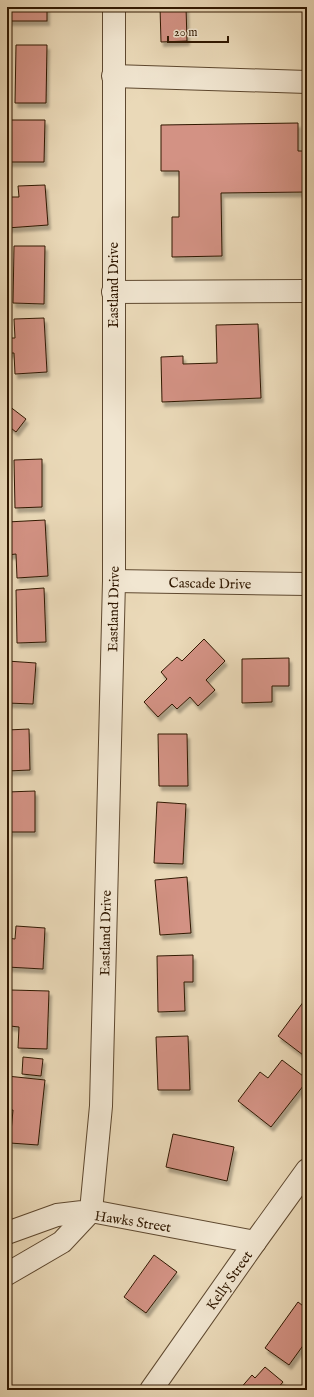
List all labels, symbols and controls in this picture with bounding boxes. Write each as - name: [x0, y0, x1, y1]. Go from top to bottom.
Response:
- scale bar: [168, 18, 228, 44]
- text: 20 m: [174, 25, 197, 40]
- street label: Eastland Drive: [105, 241, 123, 328]
- street label: Eastland Drive: [104, 565, 124, 652]
- street label: Cascade Drive: [169, 574, 252, 594]
- street label: Eastland Drive: [96, 889, 116, 976]
- street label: Hawks Street: [93, 1207, 173, 1237]
- street label: Kelly Street: [203, 1247, 257, 1314]

